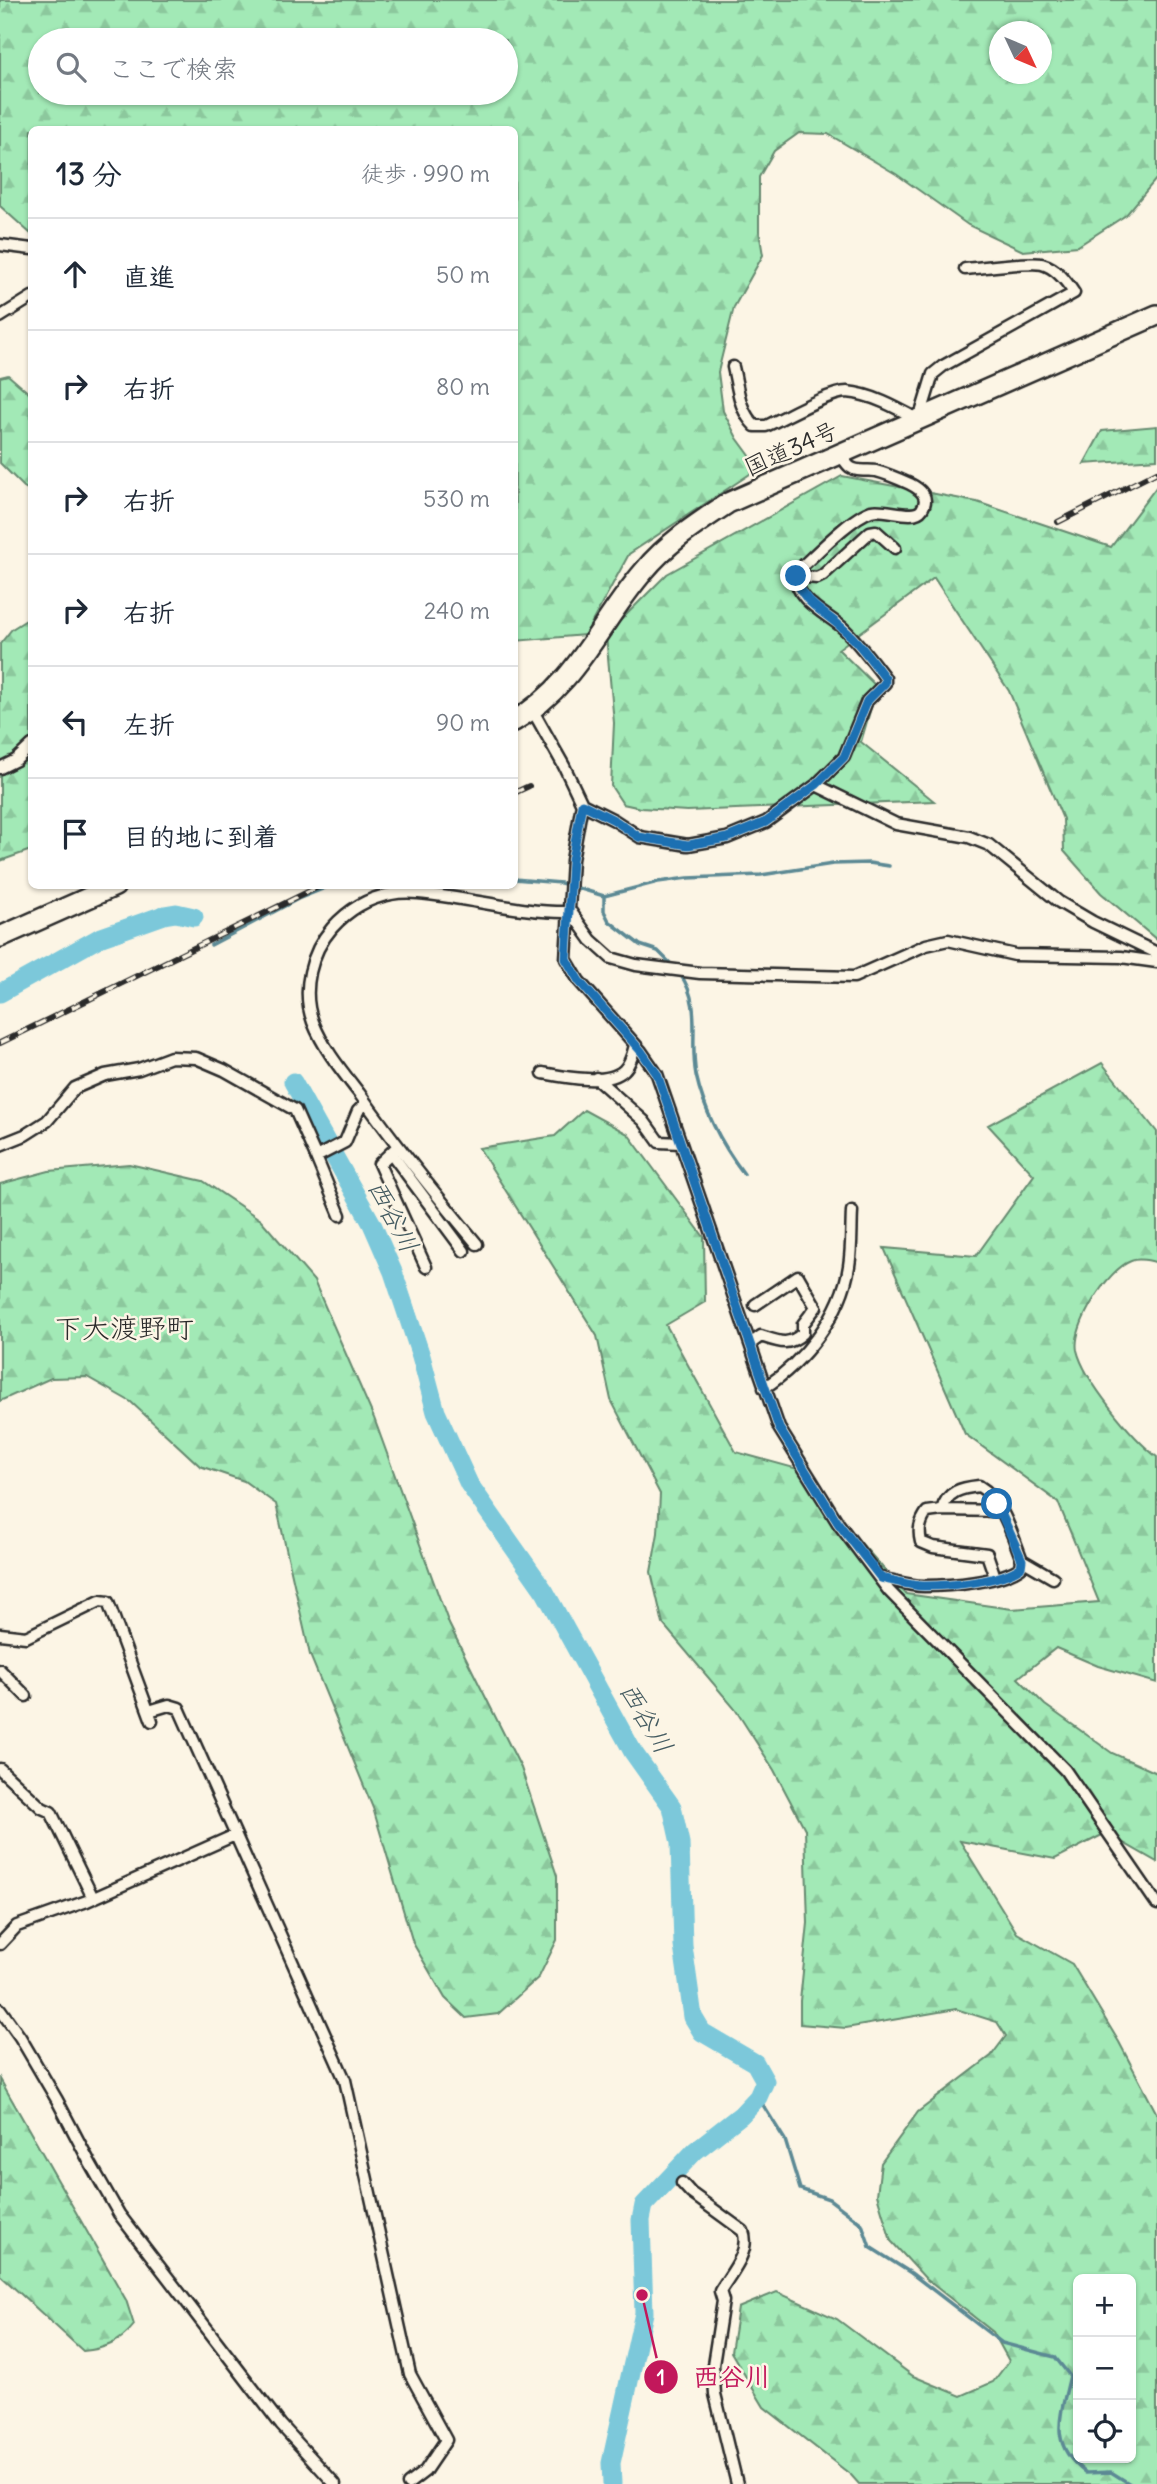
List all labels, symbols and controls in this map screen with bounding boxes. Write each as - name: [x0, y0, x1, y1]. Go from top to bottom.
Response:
- north arrow: [989, 21, 1052, 84]
- search box: [28, 28, 518, 105]
- icon: search: [52, 48, 90, 86]
- text: ここで検索: [108, 52, 238, 85]
- text: 13 分: [56, 155, 122, 193]
- text: 徒歩 · 990 m: [361, 159, 490, 188]
- icon: ahead: [56, 255, 94, 293]
- text: 直進: [123, 260, 175, 293]
- text: 50 m: [436, 260, 490, 289]
- icon: right: [56, 367, 94, 405]
- text: 右折: [123, 372, 175, 405]
- text: 80 m: [436, 372, 490, 401]
- street label: 国道34号: [739, 414, 842, 482]
- icon: right: [56, 479, 94, 517]
- text: 右折: [123, 484, 175, 517]
- text: 530 m: [423, 484, 490, 513]
- route end: [780, 560, 811, 591]
- icon: right: [56, 591, 94, 629]
- text: 右折: [123, 596, 175, 629]
- text: 240 m: [424, 596, 490, 625]
- icon: left: [56, 703, 94, 741]
- text: 左折: [123, 708, 175, 741]
- text: 90 m: [436, 708, 490, 737]
- icon: arrive: [56, 815, 94, 853]
- text: 目的地に到着: [123, 820, 279, 853]
- water label: 西谷川: [361, 1174, 426, 1258]
- district label: 下大渡野町: [54, 1310, 194, 1346]
- route start: [981, 1488, 1012, 1519]
- water label: 西谷川: [612, 1676, 681, 1760]
- map controls: [1073, 2274, 1136, 2463]
- button: +: [1073, 2274, 1136, 2337]
- button: −: [1073, 2337, 1136, 2400]
- callout: 西谷川: [644, 2354, 785, 2401]
- text: 西谷川: [693, 2360, 771, 2393]
- text: 1: [657, 2364, 665, 2391]
- button: locate: [1073, 2400, 1136, 2463]

